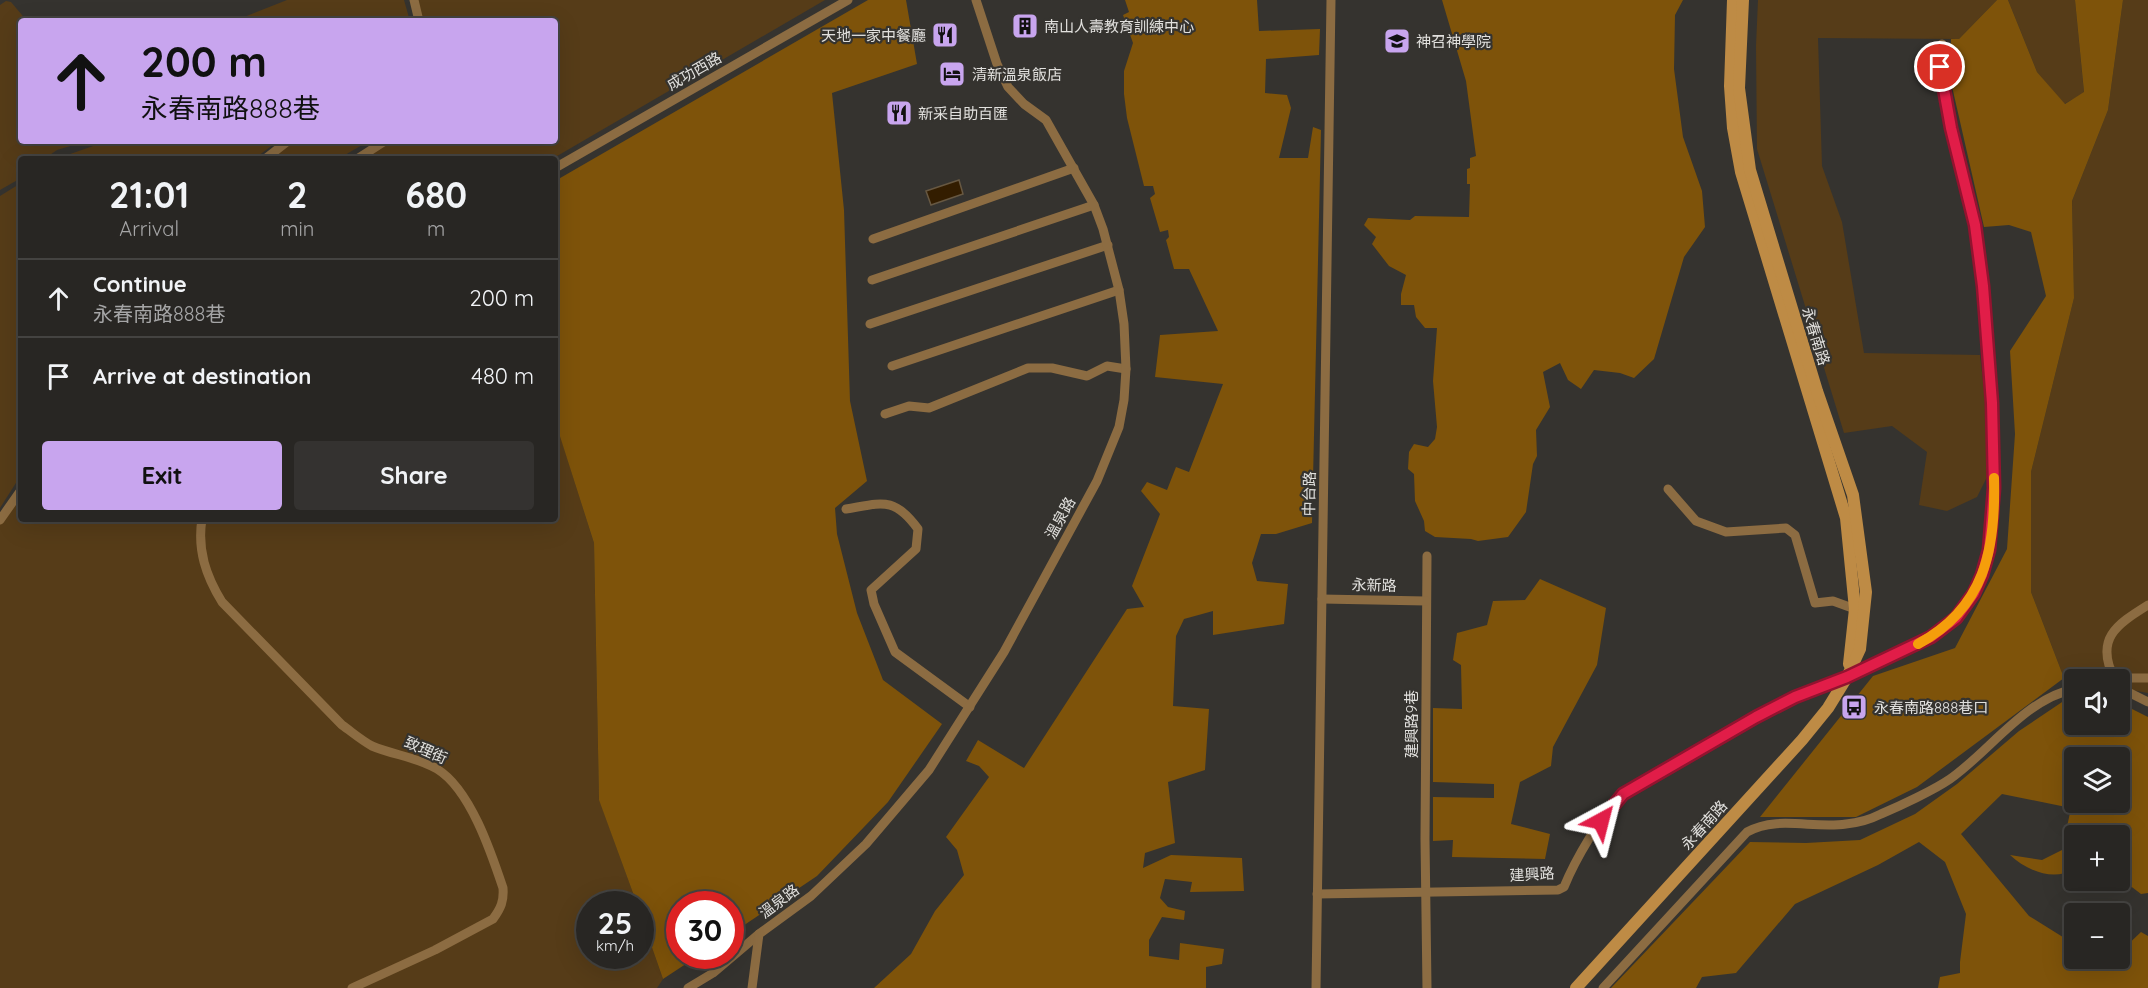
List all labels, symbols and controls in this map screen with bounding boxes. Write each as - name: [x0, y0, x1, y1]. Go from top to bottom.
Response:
- building icon: 南山人壽教育訓練中心: [1010, 11, 1040, 41]
- place label: 南山人壽教育訓練中心: [1044, 17, 1194, 36]
- restaurant icon: 天地一家中餐廳: [930, 20, 960, 50]
- place label: 天地一家中餐廳: [821, 26, 926, 45]
- school or university icon: 神召神學院: [1382, 26, 1412, 56]
- place label: 神召神學院: [1416, 32, 1491, 51]
- text: 200 m: [141, 35, 267, 88]
- pin: [1914, 41, 1965, 92]
- icon: ahead: [42, 42, 120, 120]
- street label: 成功西路: [663, 48, 725, 94]
- icon: arrive: [1923, 50, 1956, 83]
- hotel icon: 清新溫泉飯店: [937, 59, 967, 89]
- place label: 清新溫泉飯店: [972, 65, 1062, 84]
- text: 永春南路888巷: [141, 91, 320, 125]
- restaurant icon: 新采自助百匯: [884, 98, 914, 128]
- place label: 新采自助百匯: [918, 104, 1008, 123]
- text: 21:01: [109, 172, 189, 217]
- text: 2: [287, 172, 308, 217]
- text: 680: [405, 172, 467, 217]
- text: Arrival: [119, 216, 179, 241]
- text: min: [280, 216, 314, 241]
- text: m: [427, 216, 445, 241]
- text: Continue: [93, 270, 187, 298]
- icon: ahead: [42, 282, 75, 315]
- text: 200 m: [470, 284, 534, 312]
- text: 永春南路888巷: [93, 301, 225, 326]
- street label: 永春南路: [1798, 305, 1834, 367]
- icon: arrive: [42, 360, 75, 393]
- text: Arrive at destination: [93, 362, 311, 390]
- text: 480 m: [471, 362, 534, 390]
- button: Exit: [42, 441, 282, 510]
- button: Share: [294, 441, 534, 510]
- street label: 中台路: [1299, 471, 1319, 517]
- street label: 溫泉路: [1041, 494, 1079, 542]
- street label: 永新路: [1351, 575, 1397, 595]
- map controls: [2064, 669, 2130, 969]
- button: sound: [2064, 669, 2130, 735]
- street label: 建興路9巷: [1402, 690, 1421, 758]
- bus stop icon: 永春南路888巷口: [1839, 692, 1869, 722]
- place label: 永春南路888巷口: [1874, 698, 1988, 717]
- street label: 致理街: [402, 732, 450, 768]
- button: layers: [2064, 747, 2130, 813]
- position arrow: [1569, 789, 1633, 853]
- street label: 永春南路: [1677, 796, 1731, 854]
- button: +: [2064, 825, 2130, 891]
- street label: 建興路: [1509, 863, 1555, 885]
- street label: 溫泉路: [755, 880, 803, 922]
- speed limit sign: 30: [666, 891, 744, 969]
- button: −: [2064, 903, 2130, 969]
- text: 25: [598, 904, 632, 942]
- text: km/h: [596, 936, 634, 955]

